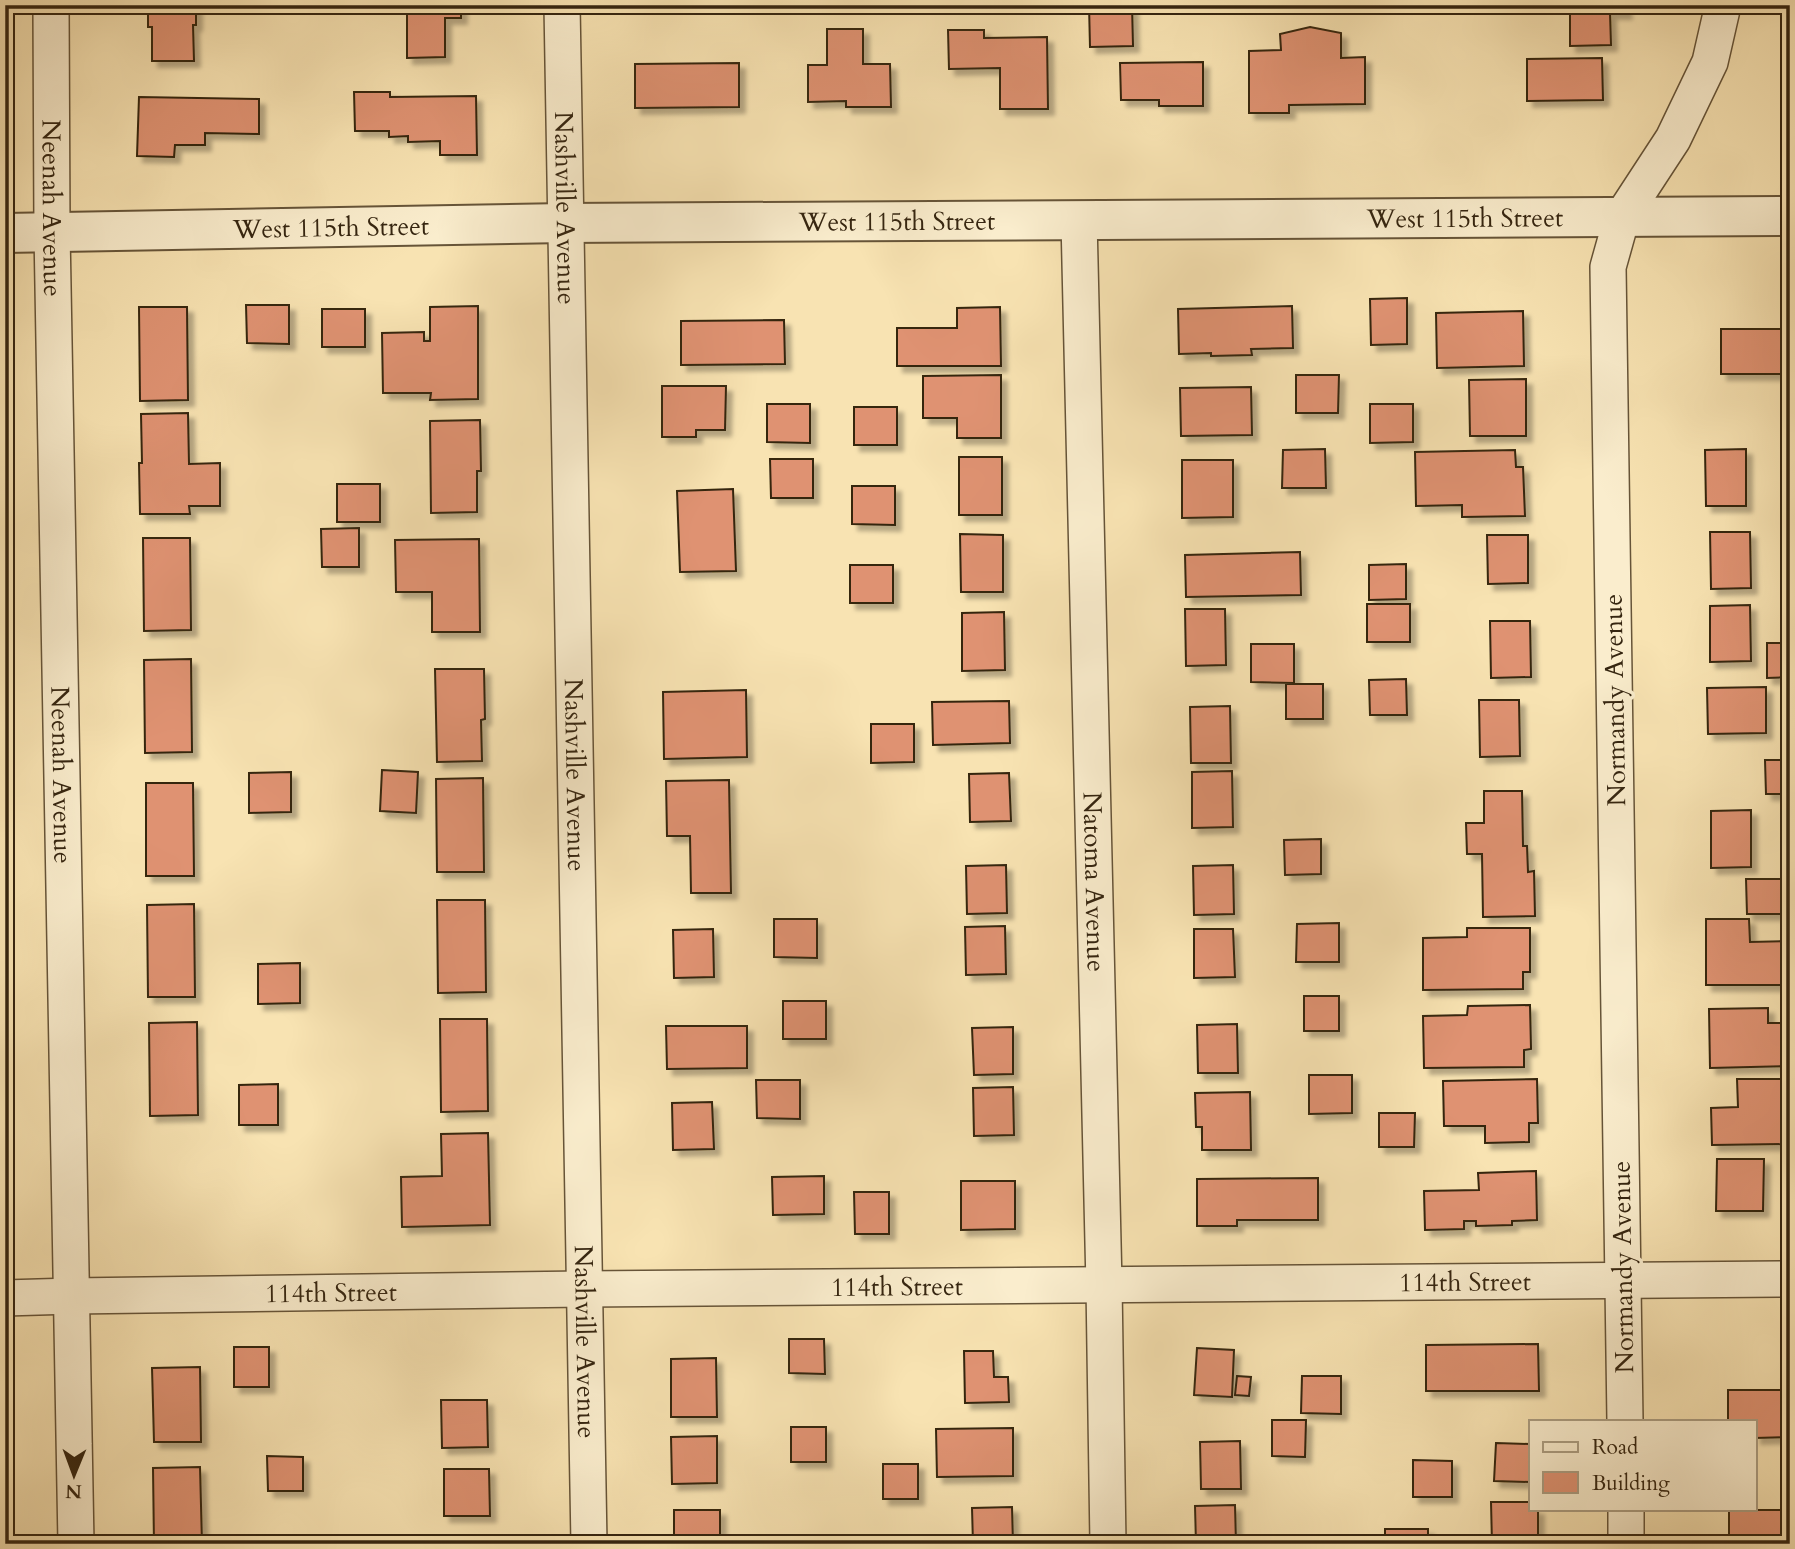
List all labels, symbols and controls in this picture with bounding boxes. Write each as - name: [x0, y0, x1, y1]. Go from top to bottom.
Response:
- street label: Nashville Avenue: [546, 111, 585, 305]
- street label: Neenah Avenue: [34, 119, 71, 297]
- street label: West 115th Street: [1366, 200, 1563, 236]
- street label: West 115th Street: [798, 203, 995, 239]
- street label: West 115th Street: [231, 208, 429, 246]
- street label: Normandy Avenue: [1596, 593, 1634, 807]
- street label: Nashville Avenue: [556, 678, 595, 872]
- street label: Neenah Avenue: [43, 686, 81, 864]
- street label: Natoma Avenue: [1075, 791, 1114, 972]
- street label: Normandy Avenue: [1604, 1160, 1642, 1374]
- street label: Nashville Avenue: [566, 1245, 605, 1439]
- street label: 114th Street: [1399, 1264, 1531, 1300]
- street label: 114th Street: [831, 1268, 963, 1304]
- street label: 114th Street: [265, 1274, 397, 1311]
- legend: [1529, 1420, 1756, 1510]
- text: Road: [1592, 1433, 1638, 1462]
- north arrow: [38, 1440, 108, 1510]
- text: Building: [1592, 1469, 1670, 1498]
- text: N: [65, 1478, 82, 1504]

